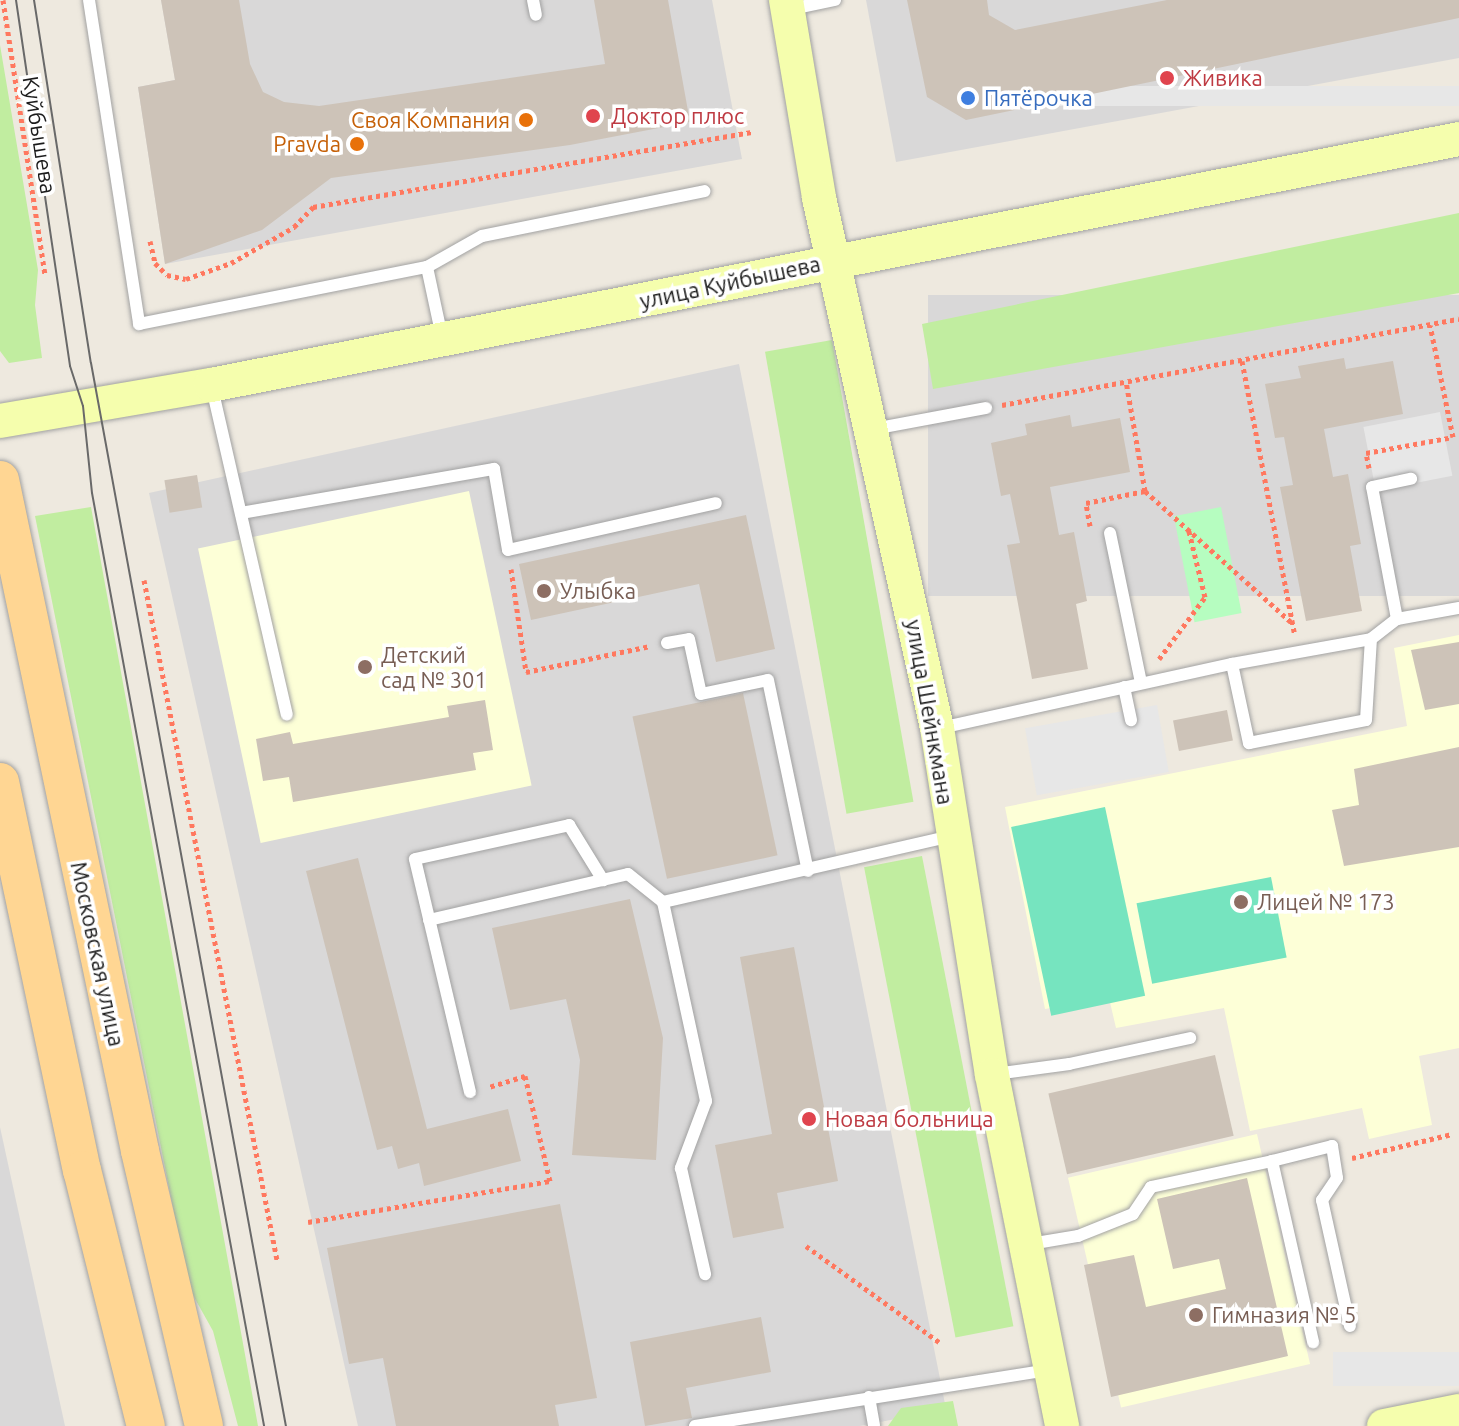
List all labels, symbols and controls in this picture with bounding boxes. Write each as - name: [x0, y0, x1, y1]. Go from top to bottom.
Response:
- place label: Живика: [1183, 65, 1263, 91]
- marker: Живика: [1158, 69, 1176, 87]
- street label: Куйбышева: [18, 74, 62, 196]
- place label: Пятёрочка: [984, 85, 1093, 111]
- marker: Пятёрочка: [959, 89, 977, 107]
- place label: Доктор плюс: [611, 103, 744, 129]
- marker: Доктор плюс: [582, 105, 604, 127]
- place label: Своя Компания: [351, 107, 510, 133]
- marker: Своя Компания: [517, 111, 535, 129]
- place label: Pravda: [273, 131, 341, 157]
- marker: Pravda: [348, 135, 366, 153]
- street label: улица Куйбышева: [637, 250, 823, 314]
- place label: Улыбка: [560, 578, 636, 604]
- marker: Улыбка: [535, 582, 553, 600]
- street label: улица Шейнкмана: [901, 617, 959, 807]
- place label: Детский сад № 301: [381, 641, 487, 692]
- marker: Детский сад № 301: [356, 658, 374, 676]
- street label: Московская улица: [66, 859, 130, 1049]
- place label: Лицей № 173: [1257, 889, 1395, 915]
- marker: Лицей № 173: [1232, 893, 1250, 911]
- place label: Новая больница: [825, 1106, 993, 1132]
- marker: Новая больница: [800, 1110, 818, 1128]
- place label: Гимназия № 5: [1212, 1302, 1356, 1328]
- marker: Гимназия № 5: [1187, 1306, 1205, 1324]

